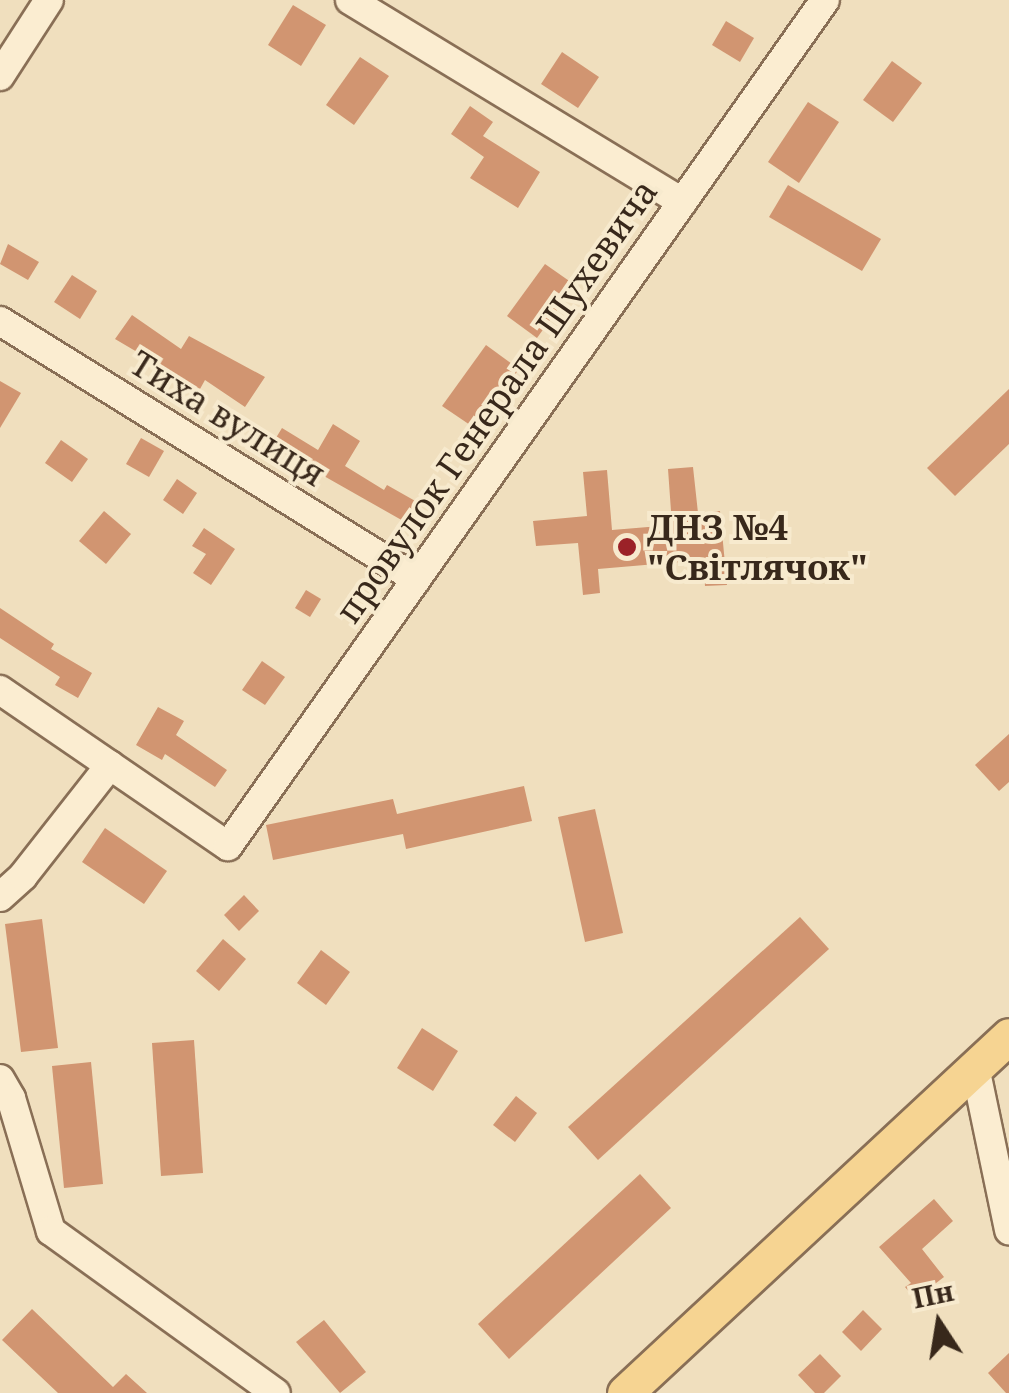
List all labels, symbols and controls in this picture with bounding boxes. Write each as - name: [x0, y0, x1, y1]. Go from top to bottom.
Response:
- street label: провулок Генерала Шухевича: [326, 171, 666, 631]
- street label: Тиха вулиця: [123, 341, 333, 495]
- place label: ДНЗ №4 "Світлячок": [647, 506, 868, 588]
- marker: ДНЗ №4 "Світлячок": [616, 536, 638, 558]
- text: Пн: [909, 1271, 957, 1317]
- north arrow: [889, 1273, 989, 1373]

